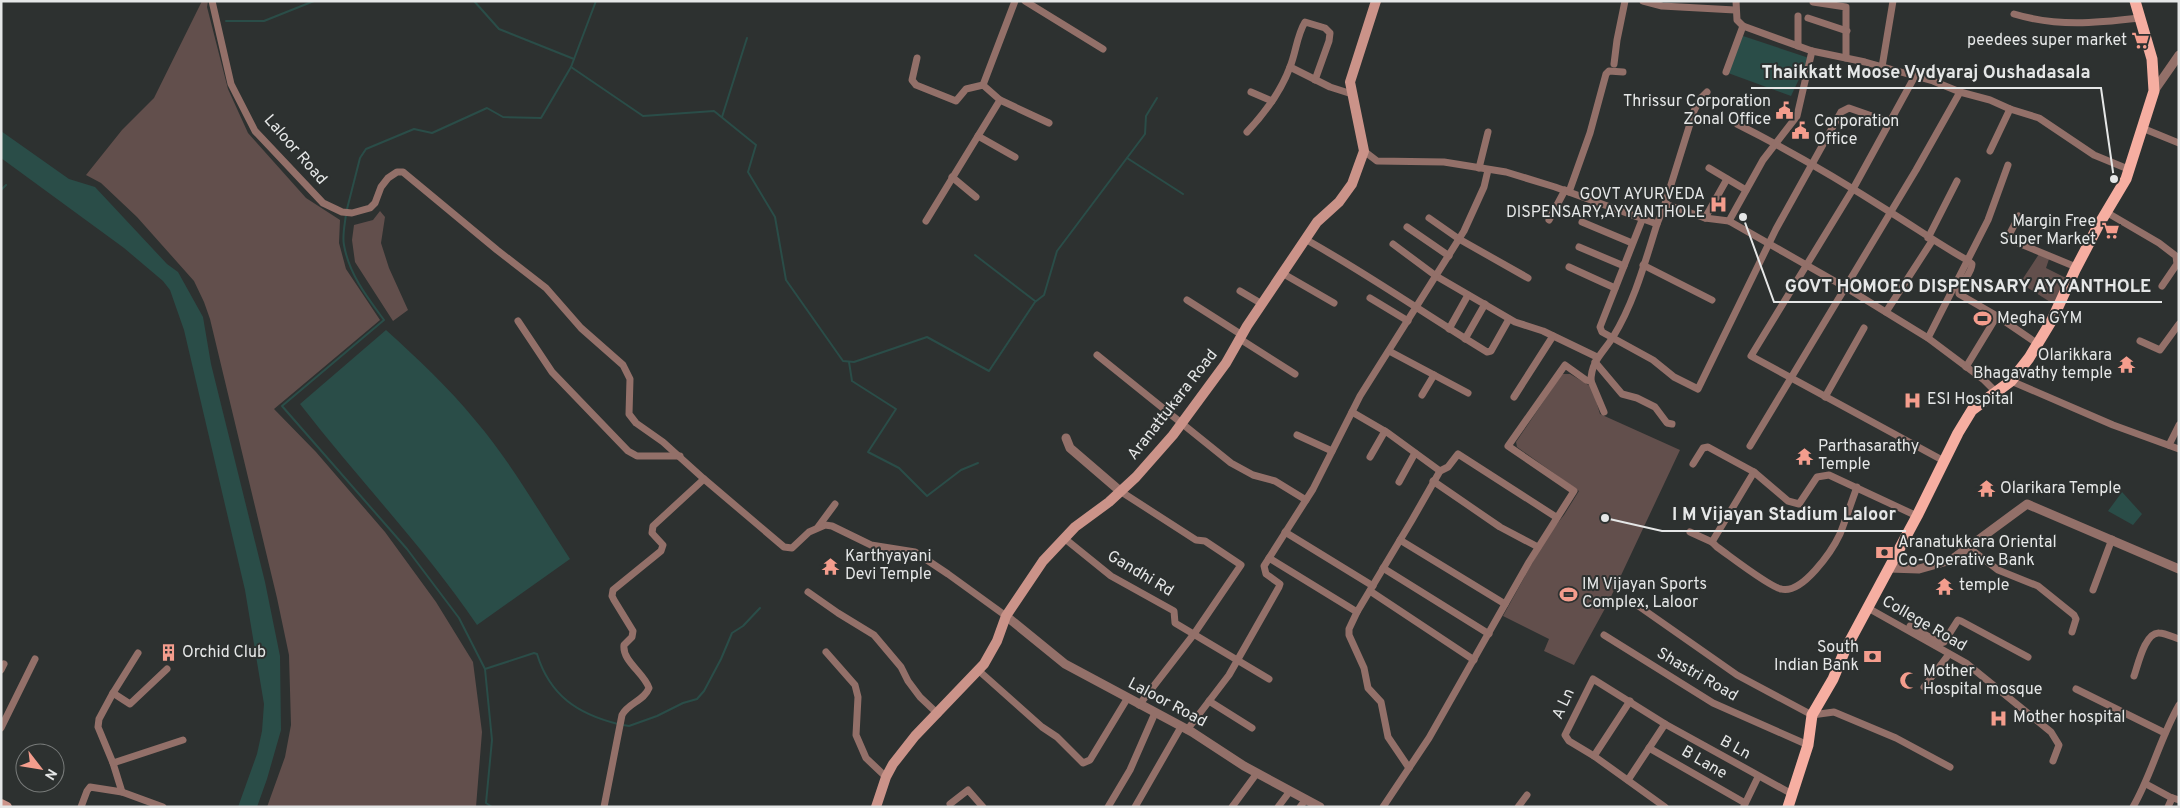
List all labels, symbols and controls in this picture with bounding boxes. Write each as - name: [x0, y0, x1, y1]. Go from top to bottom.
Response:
- place label: peedees super market: [1967, 31, 2127, 51]
- supermarket icon: peedees super market: [2131, 31, 2151, 51]
- callout: Thaikkatt Moose Vydyaraj Oushadasala: [1751, 55, 2101, 88]
- text: Thaikkatt Moose Vydyaraj Oushadasala: [1762, 62, 2090, 85]
- place label: Thrissur Corporation Zonal Office: [1623, 92, 1771, 130]
- public building icon: Thrissur Corporation Zonal Office: [1775, 101, 1795, 121]
- street label: Laloor Road: [259, 111, 331, 189]
- place label: Corporation Office: [1814, 112, 1899, 150]
- public building icon: Corporation Office: [1790, 121, 1810, 141]
- place label: GOVT AYURVEDA DISPENSARY,AYYANTHOLE: [1506, 185, 1705, 223]
- hospital icon: GOVT AYURVEDA DISPENSARY,AYYANTHOLE: [1709, 194, 1729, 214]
- place label: Margin Free Super Market: [2000, 212, 2096, 250]
- supermarket icon: Margin Free Super Market: [2100, 221, 2120, 241]
- callout: GOVT HOMOEO DISPENSARY AYYANTHOLE: [1774, 269, 2162, 302]
- text: GOVT HOMOEO DISPENSARY AYYANTHOLE: [1785, 276, 2151, 299]
- sports icon: Megha GYM: [1973, 309, 1993, 329]
- place label: Megha GYM: [1997, 309, 2082, 329]
- street label: Aranattukara Road: [1124, 346, 1222, 464]
- place label: Olarikkara Bhagavathy temple: [1973, 346, 2112, 384]
- temple icon: Olarikkara Bhagavathy temple: [2116, 355, 2136, 375]
- hospital icon: ESI Hospital: [1903, 390, 1923, 410]
- place label: ESI Hospital: [1927, 390, 2013, 410]
- place label: Parthasarathy Temple: [1818, 437, 1919, 475]
- temple icon: Parthasarathy Temple: [1794, 446, 1814, 466]
- temple icon: Olarikara Temple: [1976, 479, 1996, 499]
- place label: Olarikara Temple: [2000, 479, 2121, 499]
- callout: I M Vijayan Stadium Laloor: [1662, 498, 1906, 531]
- text: I M Vijayan Stadium Laloor: [1672, 504, 1896, 527]
- place label: Aranatukkara Oriental Co-Operative Bank: [1898, 533, 2057, 571]
- bank icon: Aranatukkara Oriental Co-Operative Bank: [1874, 542, 1894, 562]
- street label: Gandhi Rd: [1103, 546, 1177, 602]
- place label: Karthyayani Devi Temple: [845, 547, 932, 585]
- temple icon: Karthyayani Devi Temple: [821, 556, 841, 576]
- place label: IM Vijayan Sports Complex, Laloor: [1582, 575, 1707, 613]
- temple icon: temple: [1935, 576, 1955, 596]
- place label: temple: [1959, 576, 2009, 596]
- sports icon: IM Vijayan Sports Complex, Laloor: [1558, 584, 1578, 604]
- street label: College Road: [1878, 592, 1970, 656]
- place label: South Indian Bank: [1774, 638, 1859, 676]
- building icon: Orchid Club: [158, 643, 178, 663]
- place label: Orchid Club: [182, 643, 266, 663]
- street label: Shastri Road: [1653, 644, 1741, 706]
- bank icon: South Indian Bank: [1863, 647, 1883, 667]
- place label: Mother Hospital mosque: [1923, 662, 2042, 700]
- mosque icon: Mother Hospital mosque: [1899, 671, 1919, 691]
- street label: Laloor Road: [1124, 674, 1210, 732]
- street label: A Ln: [1548, 685, 1580, 723]
- hospital icon: Mother hospital: [1989, 708, 2009, 728]
- place label: Mother hospital: [2013, 708, 2126, 728]
- street label: B Ln: [1716, 731, 1754, 765]
- street label: B Lane: [1677, 742, 1731, 784]
- north arrow: [15, 743, 65, 793]
- text: N: [40, 765, 60, 783]

